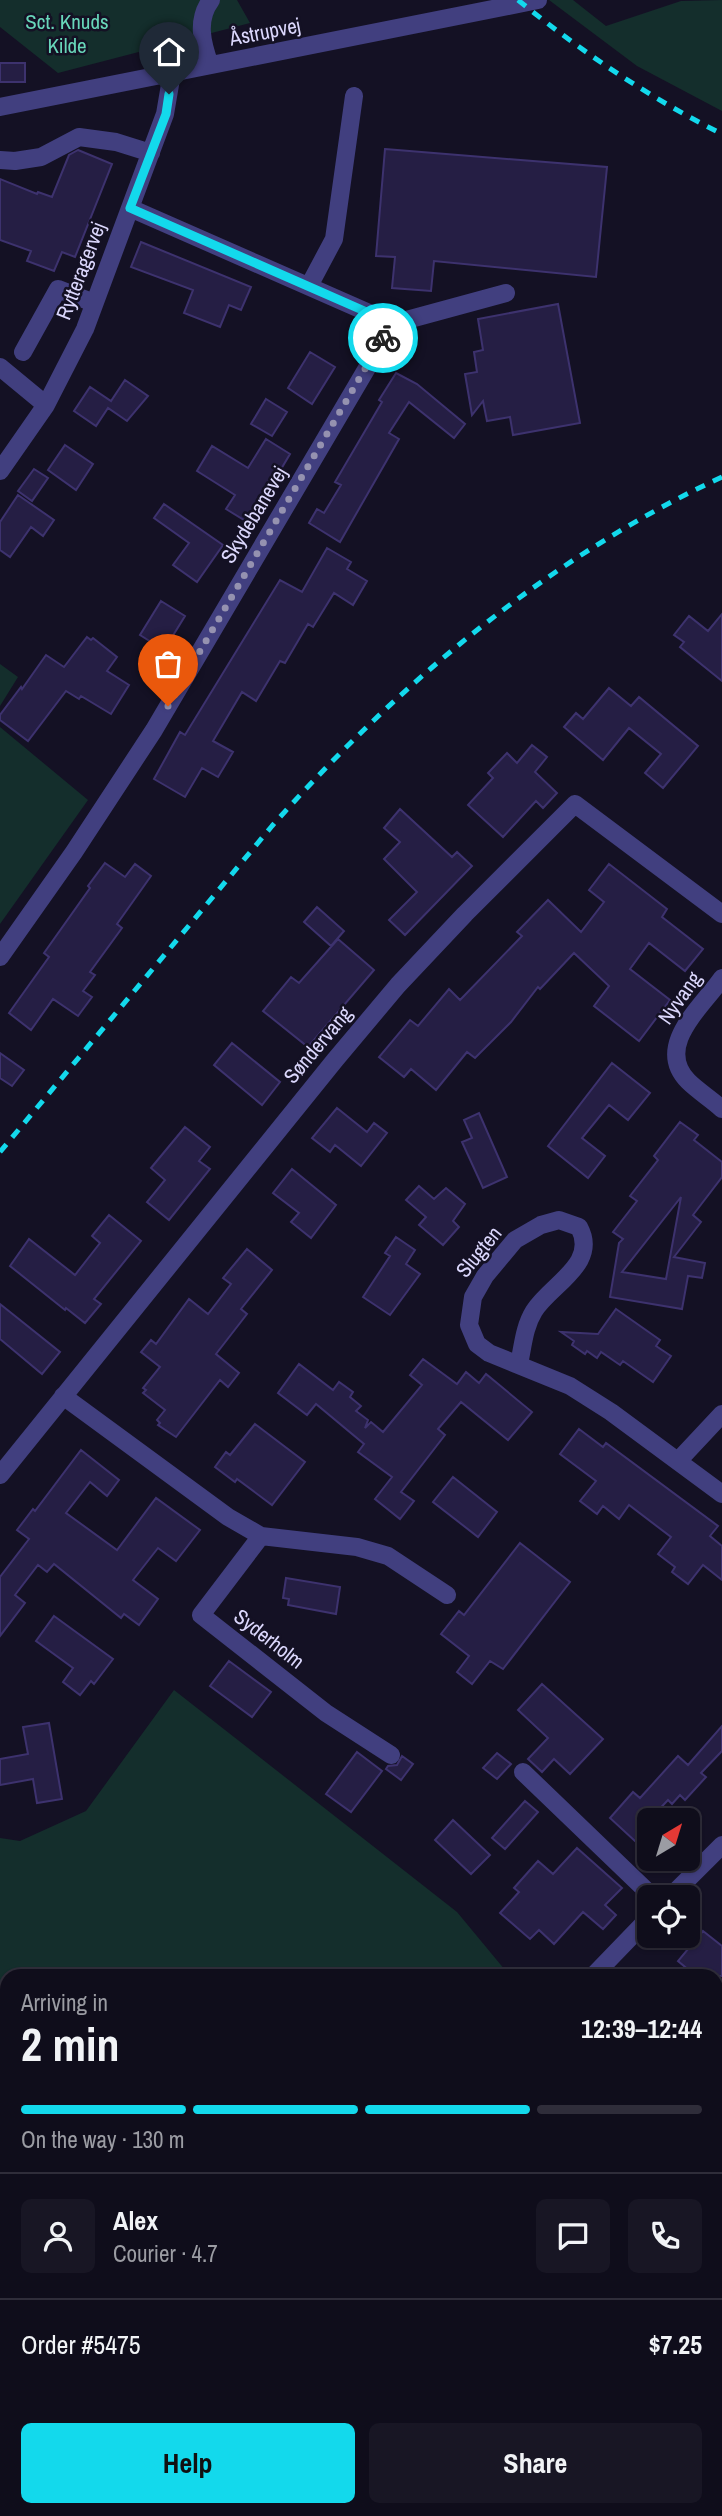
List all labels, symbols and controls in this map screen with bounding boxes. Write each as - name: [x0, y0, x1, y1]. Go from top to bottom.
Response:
- park label: Sct. Knuds Kilde: [25, 7, 109, 60]
- street label: Åstrupvej: [226, 10, 303, 53]
- pin: [139, 22, 199, 94]
- icon: home: [150, 33, 188, 71]
- street label: Rytteragervej: [49, 218, 112, 324]
- courier: [348, 303, 418, 373]
- icon: bike: [364, 319, 402, 357]
- street label: Skydebanevej: [213, 461, 294, 569]
- pin: [138, 634, 198, 706]
- icon: bag: [149, 645, 187, 683]
- street label: Nyvang: [651, 965, 708, 1030]
- street label: Søndervang: [277, 999, 359, 1090]
- street label: Slugten: [449, 1220, 508, 1284]
- street label: Syderholm: [228, 1602, 311, 1675]
- north arrow: [637, 1808, 700, 1871]
- map controls: [637, 1808, 700, 1948]
- button: locate: [637, 1885, 700, 1948]
- text: Arriving in: [21, 1987, 108, 2018]
- text: 12:39–12:44: [581, 2011, 702, 2046]
- text: 2 min: [21, 2013, 120, 2075]
- text: On the way · 130 m: [21, 2124, 185, 2155]
- button: person: [21, 2199, 95, 2273]
- button: chat: [536, 2199, 610, 2273]
- button: phone: [628, 2199, 702, 2273]
- text: Alex: [113, 2203, 158, 2238]
- text: Courier · 4.7: [113, 2238, 218, 2269]
- text: Order #5475: [21, 2327, 141, 2362]
- text: $7.25: [649, 2327, 702, 2362]
- button: Help: [21, 2423, 355, 2503]
- button: Share: [369, 2423, 702, 2503]

